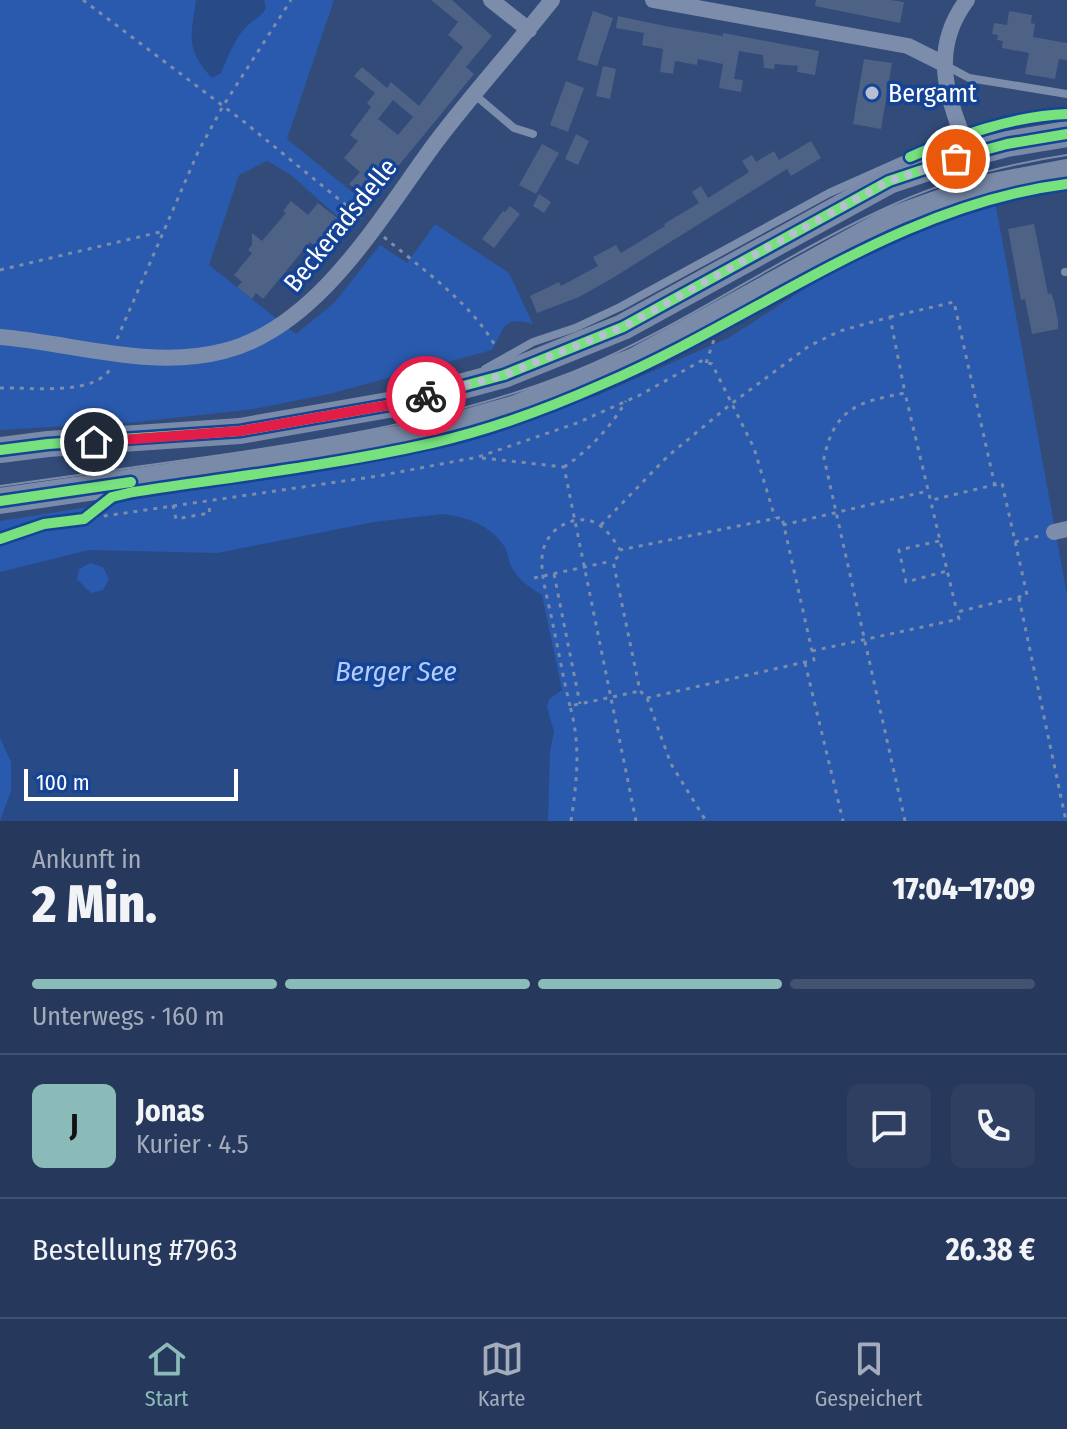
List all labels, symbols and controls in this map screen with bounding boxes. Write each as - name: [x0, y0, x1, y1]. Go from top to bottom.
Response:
- place label: Bergamt: [888, 78, 977, 109]
- marker: Bergamt: [863, 84, 881, 102]
- pin: [922, 125, 990, 193]
- icon: bag: [934, 137, 978, 181]
- street label: Beckeradsdelle: [277, 153, 403, 298]
- courier: [386, 356, 466, 436]
- icon: bike: [404, 374, 448, 418]
- pin: [60, 408, 128, 476]
- icon: home: [72, 420, 116, 464]
- water label: Berger See: [335, 655, 457, 688]
- scale bar: [24, 765, 238, 801]
- text: 100 m: [36, 769, 90, 796]
- text: Ankunft in: [32, 844, 141, 875]
- text: 17:04–17:09: [892, 871, 1035, 907]
- text: 2 Min.: [32, 873, 157, 936]
- text: Unterwegs · 160 m: [32, 1001, 224, 1032]
- button: chat: [847, 1084, 931, 1168]
- button: phone: [951, 1084, 1035, 1168]
- text: Jonas: [136, 1093, 204, 1129]
- text: J: [70, 1108, 78, 1144]
- text: Kurier · 4.5: [136, 1129, 249, 1160]
- text: Bestellung #7963: [32, 1232, 237, 1268]
- text: 26.38 €: [946, 1232, 1035, 1268]
- tab: Start: [145, 1337, 189, 1412]
- tab: Karte: [478, 1337, 525, 1412]
- tab: Gespeichert: [815, 1337, 922, 1412]

